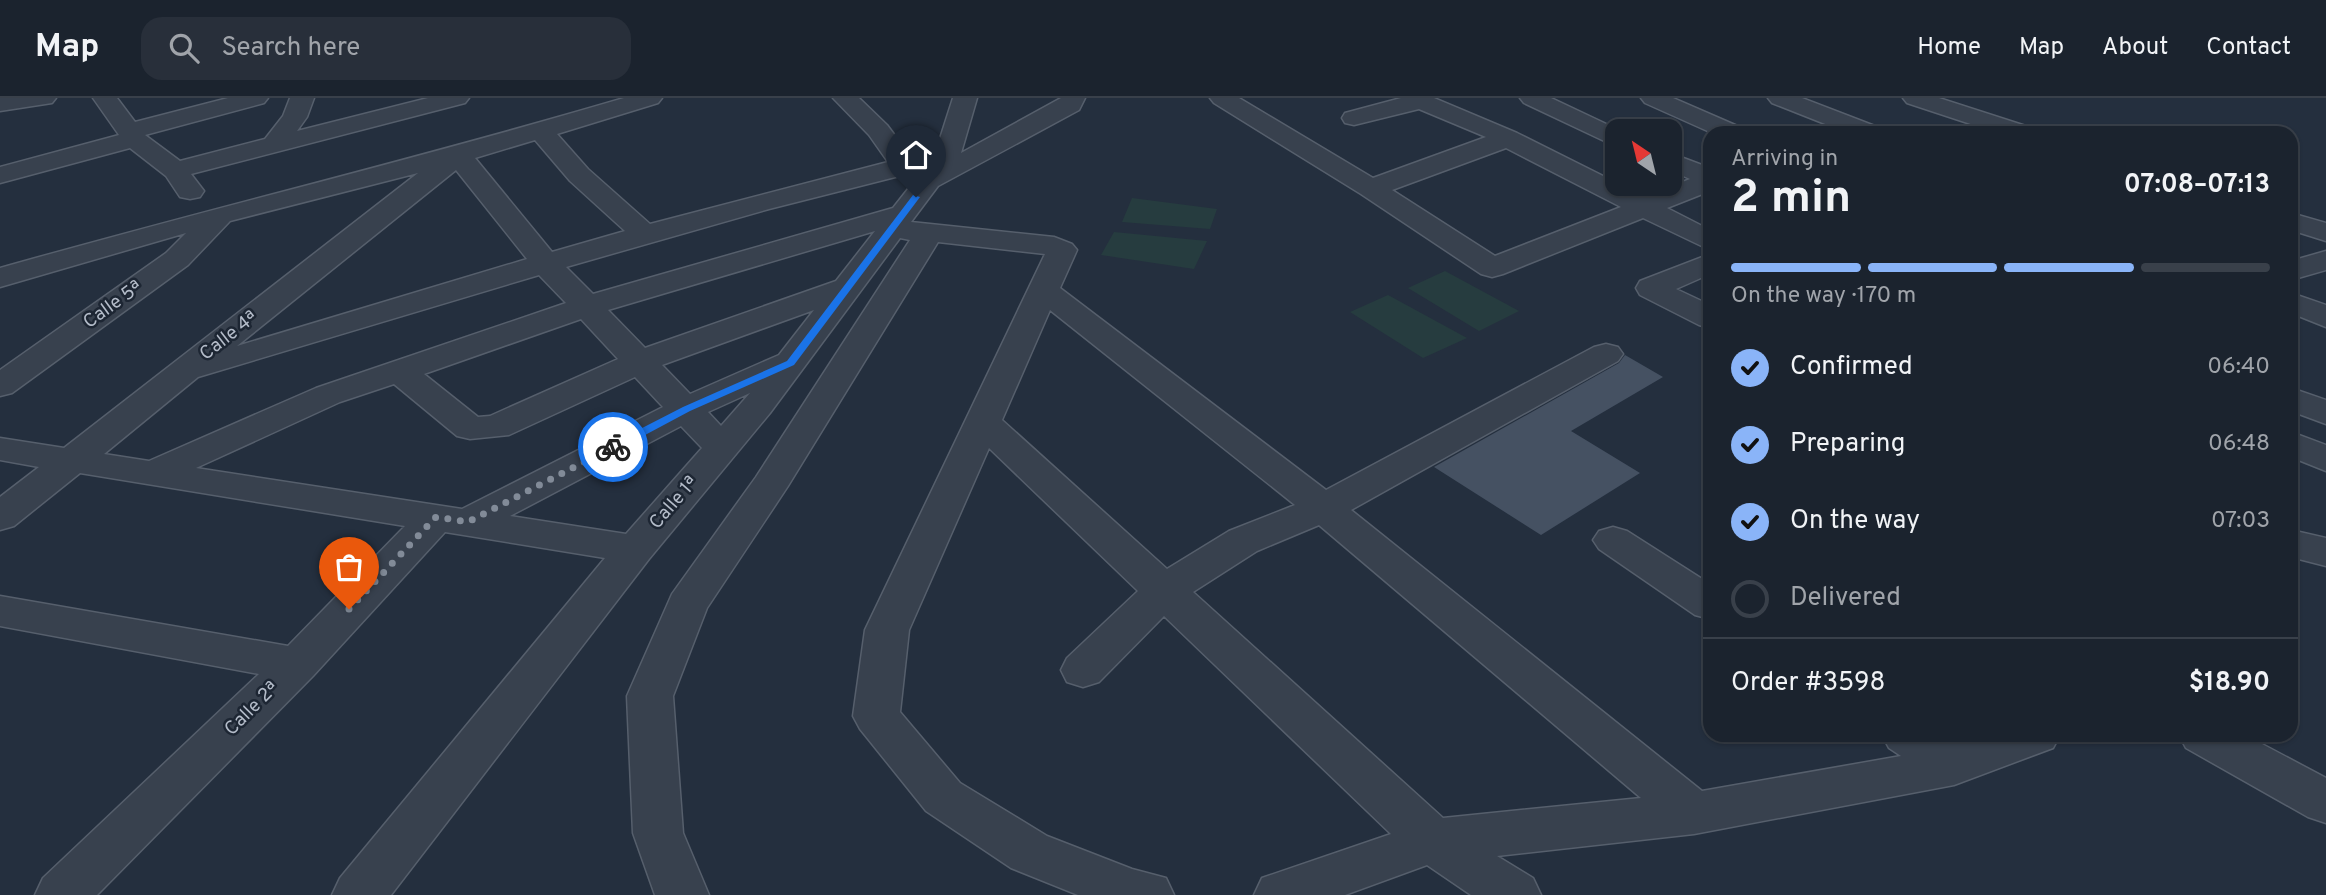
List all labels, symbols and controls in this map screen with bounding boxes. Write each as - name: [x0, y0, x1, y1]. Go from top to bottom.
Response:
- search box: [141, 17, 631, 80]
- text: Map: [35, 27, 99, 69]
- icon: search: [165, 29, 203, 67]
- text: Search here: [221, 32, 360, 65]
- text: Home: [1917, 33, 1981, 63]
- text: Map: [2019, 33, 2064, 63]
- text: About: [2102, 33, 2168, 63]
- text: Contact: [2206, 33, 2291, 63]
- north arrow: [1605, 119, 1682, 196]
- map controls: [1605, 119, 1682, 196]
- pin: [886, 125, 946, 197]
- icon: home: [897, 136, 935, 174]
- text: Arriving in: [1731, 145, 1838, 174]
- text: 07:08–07:13: [2124, 169, 2270, 202]
- text: 2 min: [1731, 170, 1851, 229]
- street label: Calle 5ª: [79, 276, 147, 334]
- text: On the way · 170 m: [1731, 282, 1916, 311]
- street label: Calle 4ª: [195, 306, 263, 366]
- icon: check: [1731, 349, 1769, 387]
- text: Confirmed: [1790, 351, 1913, 384]
- text: 06:40: [2207, 353, 2270, 382]
- courier: [578, 412, 648, 482]
- icon: check: [1731, 426, 1769, 464]
- icon: bike: [594, 428, 632, 466]
- text: Preparing: [1790, 428, 1905, 461]
- text: 06:48: [2208, 430, 2270, 459]
- street label: Calle 1ª: [644, 472, 704, 534]
- icon: check: [1731, 503, 1769, 541]
- text: On the way: [1790, 505, 1920, 538]
- text: 07:03: [2211, 507, 2270, 536]
- pin: [319, 537, 379, 609]
- icon: bag: [330, 548, 368, 586]
- text: Delivered: [1790, 582, 1901, 615]
- text: Order #3598: [1731, 667, 1885, 700]
- text: $18.90: [2189, 667, 2270, 700]
- street label: Calle 2ª: [220, 677, 284, 741]

